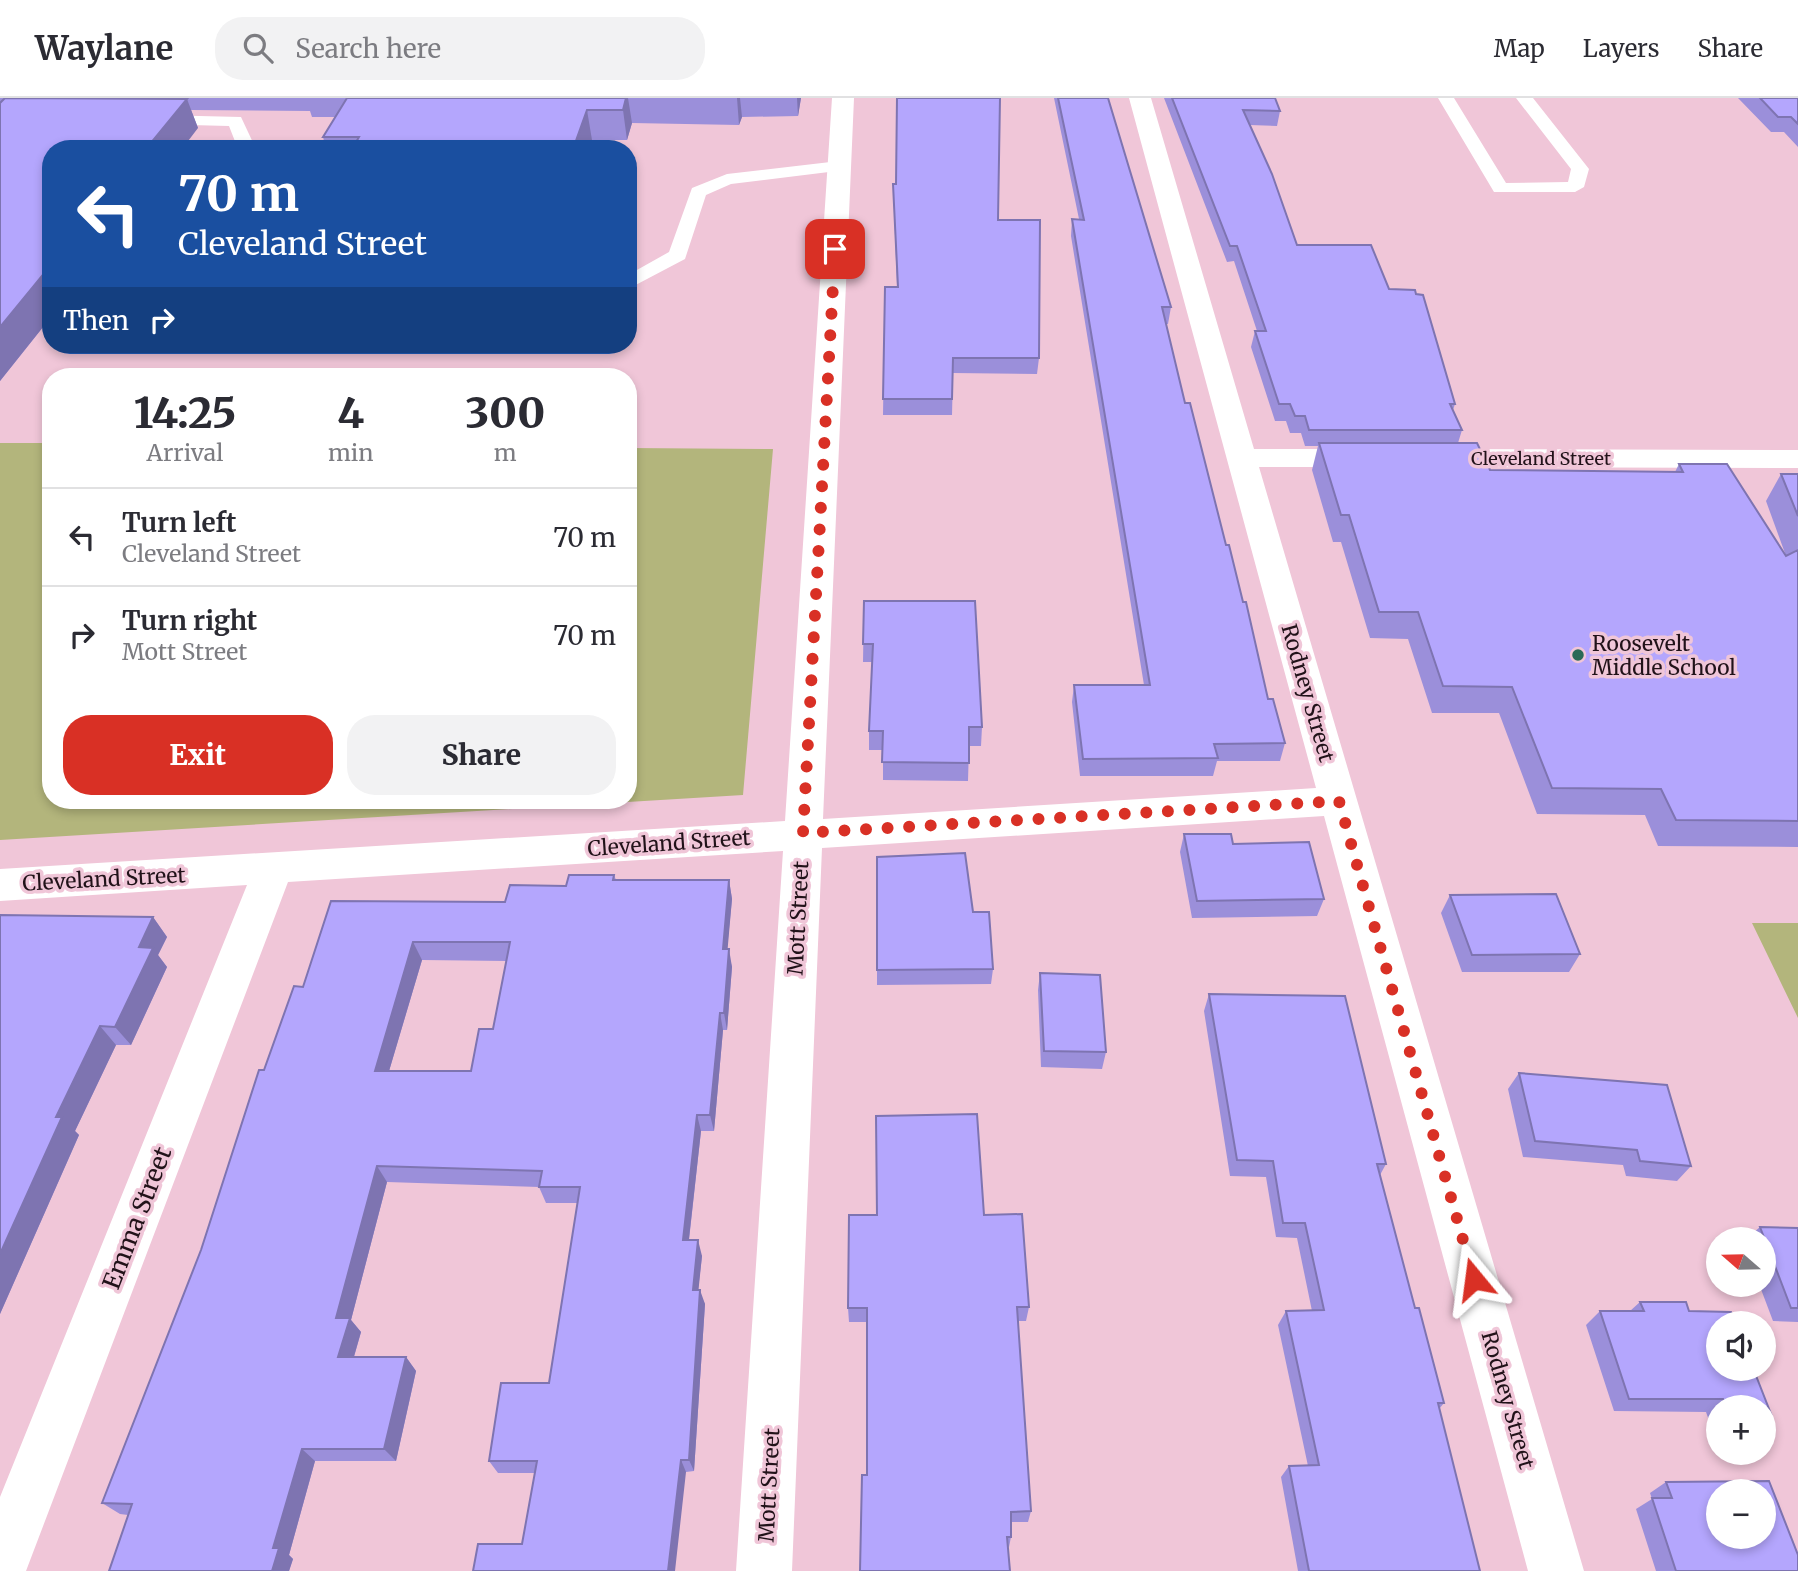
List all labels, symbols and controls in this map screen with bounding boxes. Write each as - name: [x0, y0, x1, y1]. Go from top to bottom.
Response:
- search box: [215, 17, 705, 80]
- text: Waylane: [35, 28, 173, 69]
- icon: search: [239, 29, 277, 67]
- text: Search here: [295, 32, 441, 65]
- text: Map: [1494, 33, 1545, 64]
- text: Layers: [1583, 33, 1659, 64]
- text: Share: [1697, 33, 1763, 64]
- text: 70 m: [178, 163, 299, 224]
- icon: left: [63, 168, 154, 259]
- pin: [805, 219, 865, 279]
- text: Cleveland Street: [178, 224, 427, 264]
- icon: arrive: [816, 230, 854, 268]
- icon: right: [143, 301, 181, 339]
- text: Then: [63, 304, 129, 337]
- text: 14:25: [134, 387, 236, 439]
- text: 4: [337, 387, 364, 439]
- text: 300: [465, 387, 545, 439]
- text: Arrival: [147, 438, 223, 467]
- text: min: [328, 438, 374, 467]
- text: m: [494, 438, 517, 467]
- street label: Cleveland Street: [1471, 447, 1611, 470]
- text: Turn left: [122, 506, 236, 539]
- icon: left: [63, 518, 101, 556]
- text: 70 m: [553, 521, 616, 554]
- text: Cleveland Street: [122, 539, 301, 568]
- text: Turn right: [122, 604, 257, 637]
- icon: right: [63, 616, 101, 654]
- text: 70 m: [553, 619, 616, 652]
- street label: Rodney Street: [1275, 621, 1341, 765]
- place label: Roosevelt Middle School: [1592, 630, 1736, 681]
- text: Mott Street: [122, 637, 247, 666]
- marker: Roosevelt Middle School: [1570, 647, 1586, 663]
- button: Exit: [63, 715, 333, 795]
- button: Share: [347, 715, 616, 795]
- street label: Cleveland Street: [587, 824, 751, 862]
- street label: Mott Street: [782, 860, 814, 976]
- street label: Cleveland Street: [22, 861, 186, 897]
- street label: Emma Street: [96, 1142, 179, 1294]
- north arrow: [1706, 1227, 1776, 1297]
- map controls: [1706, 1227, 1776, 1549]
- position arrow: [1437, 1242, 1511, 1316]
- button: sound: [1706, 1311, 1776, 1381]
- street label: Rodney Street: [1475, 1328, 1541, 1472]
- button: +: [1706, 1395, 1776, 1465]
- street label: Mott Street: [753, 1427, 785, 1543]
- button: −: [1706, 1479, 1776, 1549]

